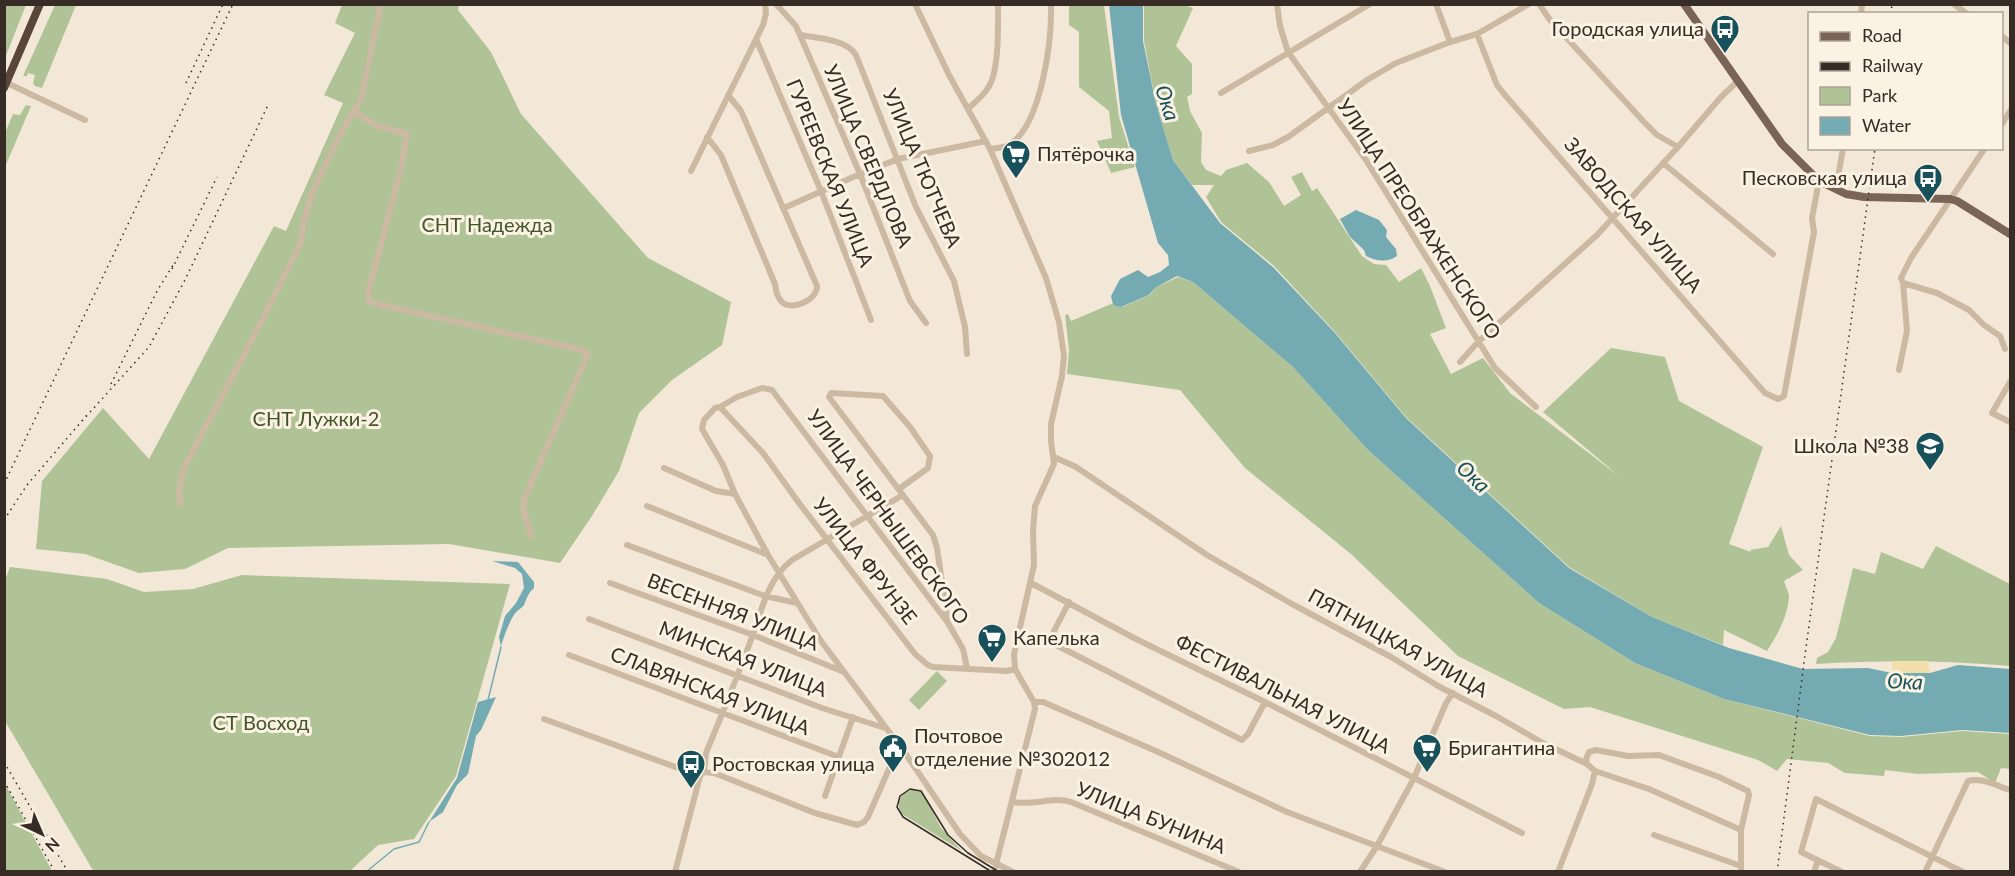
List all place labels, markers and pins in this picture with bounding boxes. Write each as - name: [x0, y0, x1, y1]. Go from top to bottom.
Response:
- bus stop icon: Городская улица: [1709, 13, 1741, 55]
- place label: Городская улица: [1552, 16, 1704, 40]
- supermarket icon: Пятёрочка: [1000, 138, 1032, 180]
- place label: Пятёрочка: [1037, 141, 1135, 165]
- bus stop icon: Песковская улица: [1912, 162, 1944, 204]
- place label: Песковская улица: [1742, 165, 1907, 189]
- school or university icon: Школа №38: [1914, 430, 1946, 472]
- place label: Школа №38: [1794, 433, 1909, 457]
- supermarket icon: Капелька: [976, 622, 1008, 664]
- place label: Капелька: [1013, 625, 1100, 649]
- place label: Почтовое отделение №302012: [914, 723, 1110, 770]
- public building icon: Почтовое отделение №302012: [877, 732, 909, 774]
- supermarket icon: Бригантина: [1411, 732, 1443, 774]
- place label: Бригантина: [1448, 735, 1555, 759]
- bus stop icon: Ростовская улица: [675, 748, 707, 790]
- place label: Ростовская улица: [712, 751, 875, 775]

